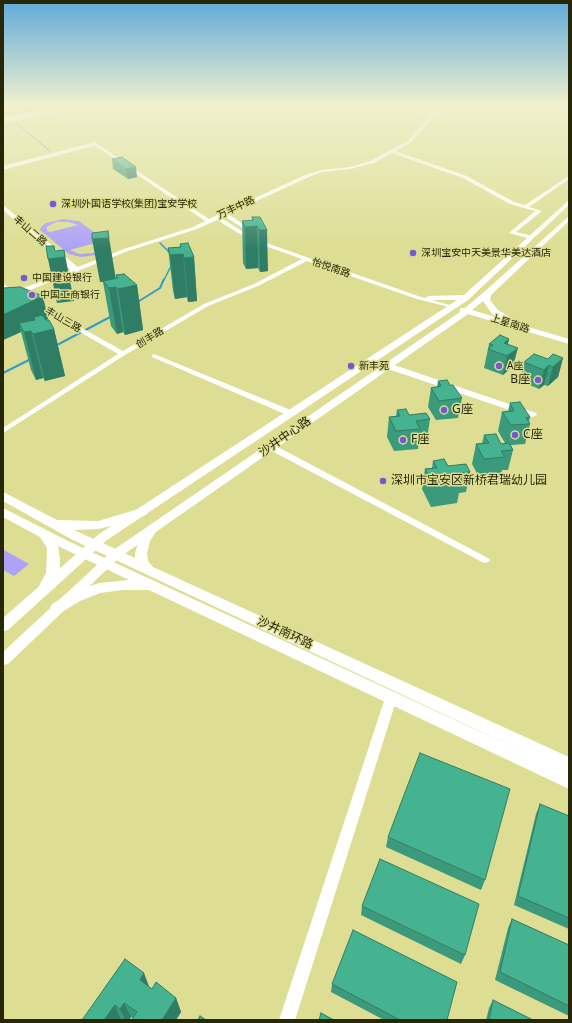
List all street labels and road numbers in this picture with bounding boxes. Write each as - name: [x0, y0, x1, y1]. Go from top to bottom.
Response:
- street label: 万丰中路: [215, 194, 257, 222]
- street label: 丰山二路: [11, 213, 49, 249]
- street label: 怡悦南路: [310, 256, 352, 280]
- street label: 丰山三路: [43, 305, 83, 335]
- street label: 上星南路: [489, 312, 531, 336]
- street label: 创丰路: [134, 325, 166, 351]
- street label: 沙井中心路: [256, 414, 314, 460]
- street label: 沙井南环路: [255, 614, 315, 652]

